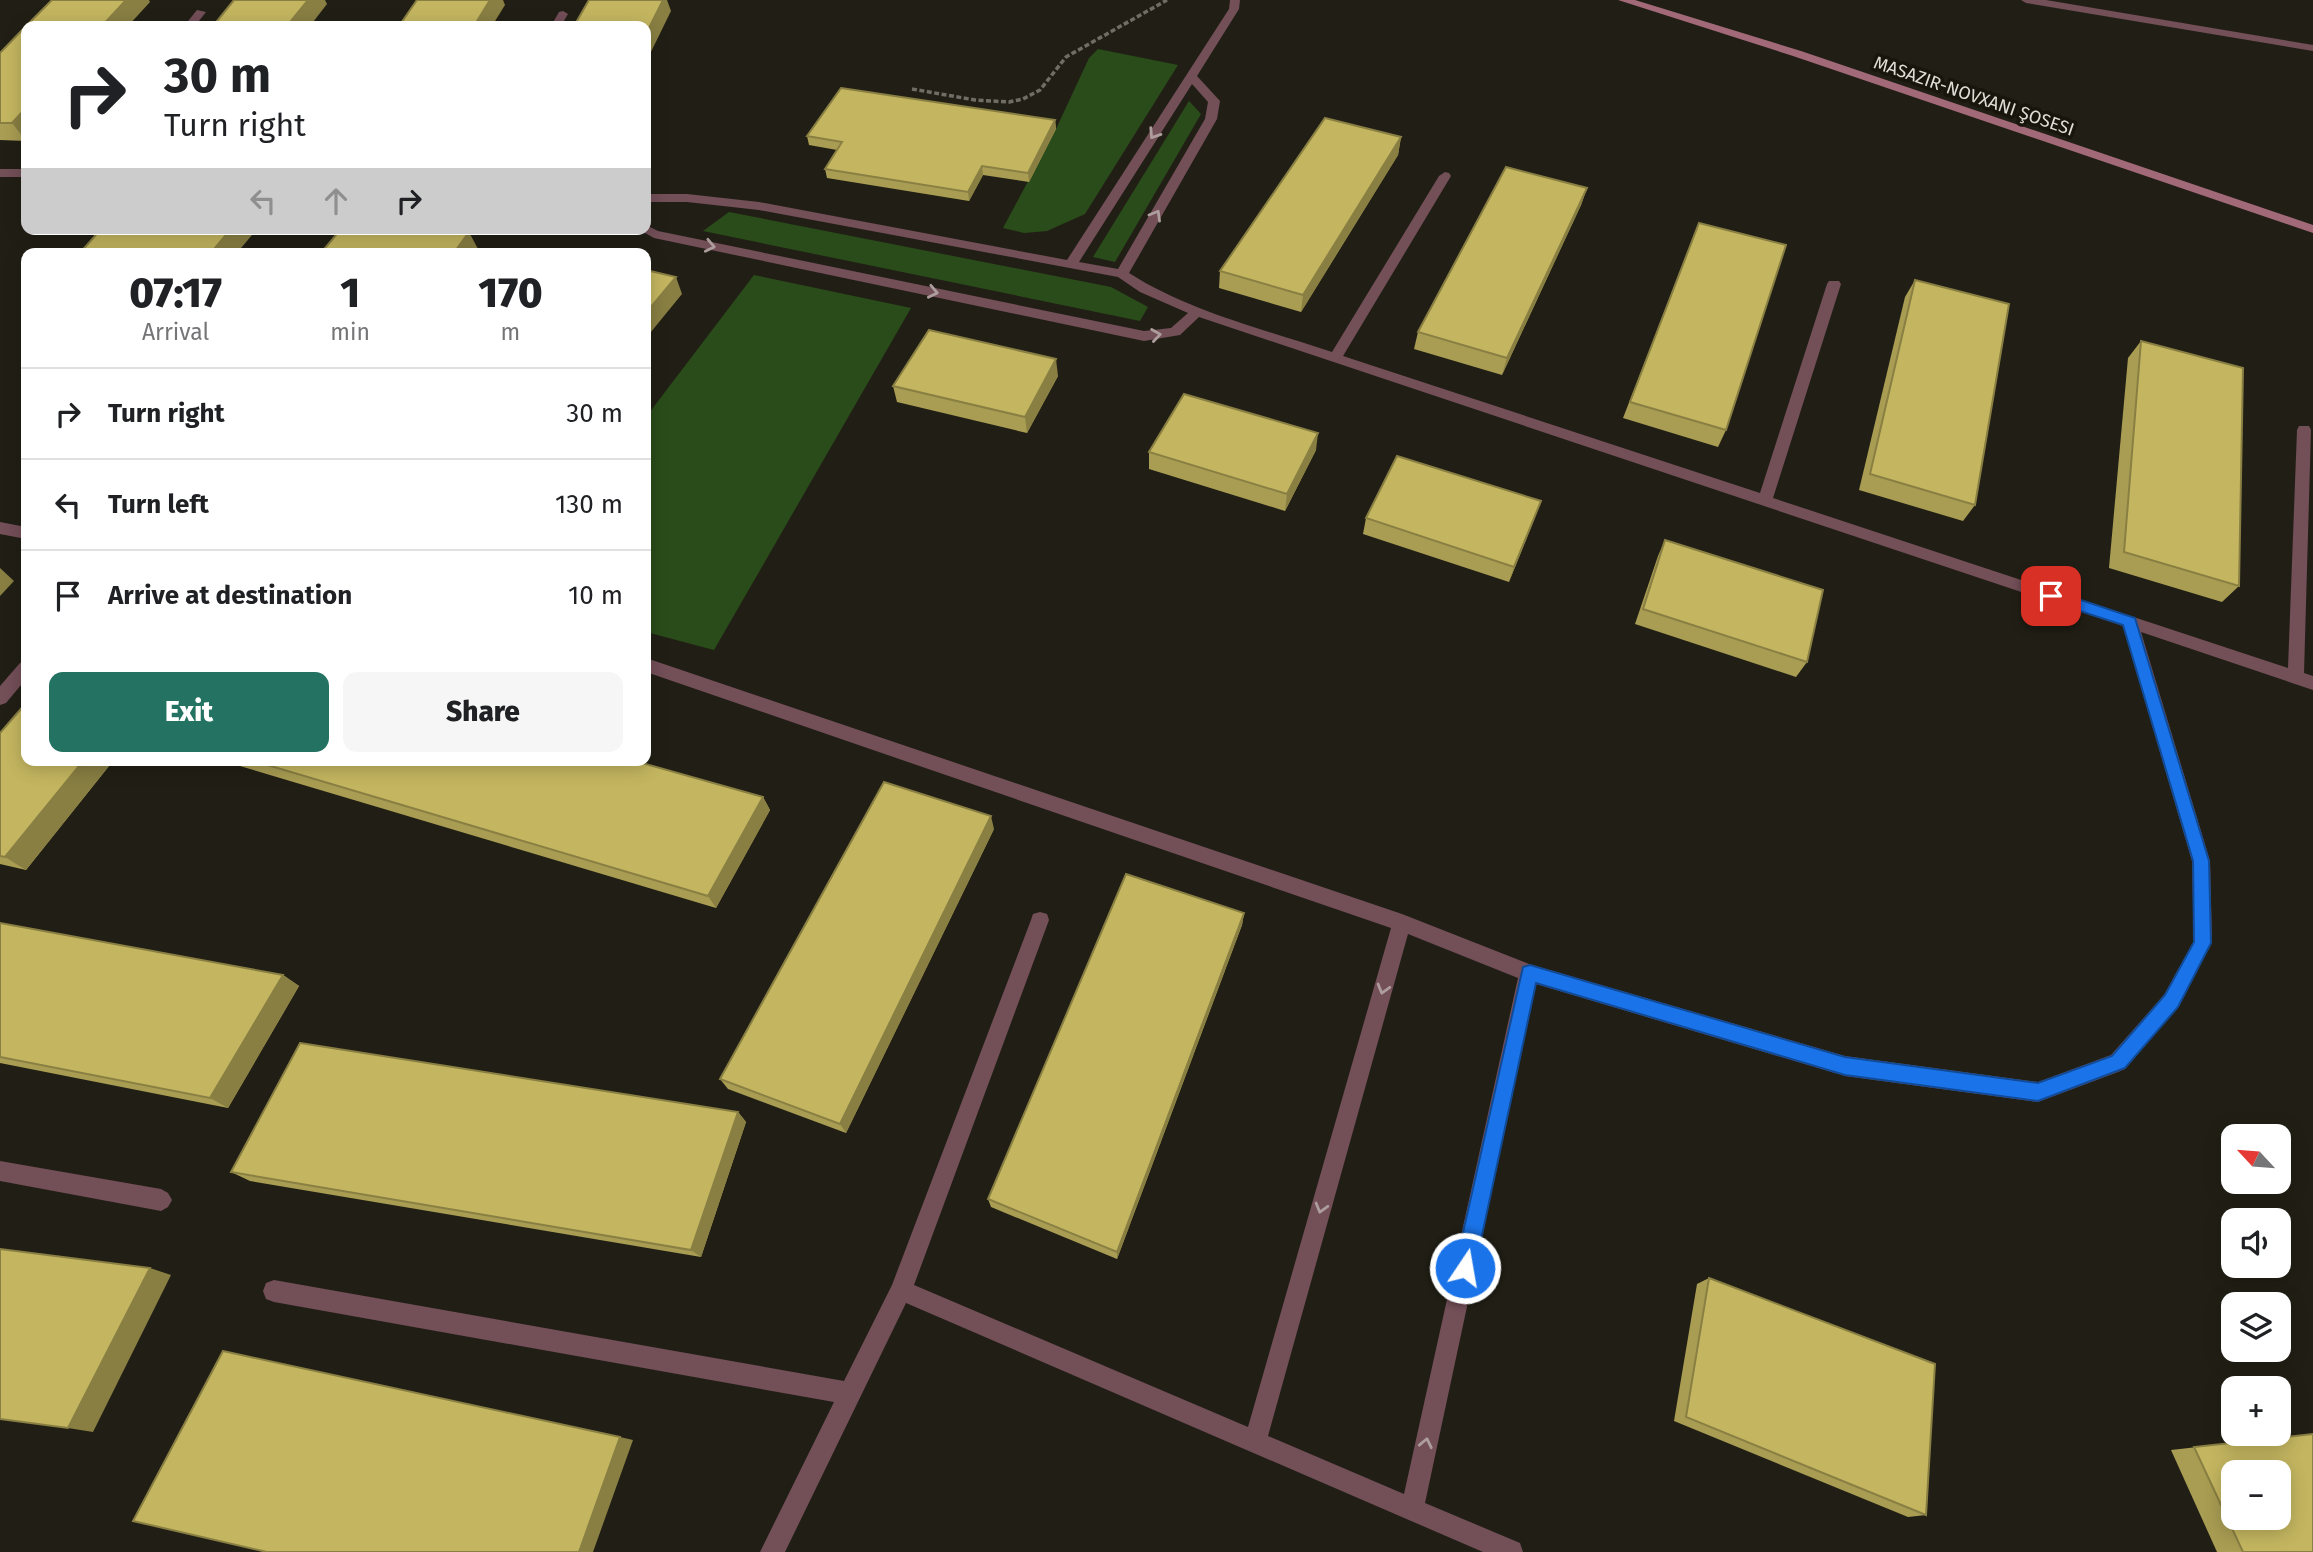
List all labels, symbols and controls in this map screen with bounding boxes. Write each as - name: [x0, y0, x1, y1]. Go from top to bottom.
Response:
- text: 30 m: [164, 46, 271, 105]
- icon: right: [49, 49, 140, 140]
- street label: MASAZIR-NOVXANI ŞOSESI: [1871, 51, 2077, 141]
- text: Turn right: [164, 106, 306, 144]
- one-way arrow: [1150, 126, 1163, 139]
- icon: left: [244, 182, 282, 220]
- icon: ahead: [317, 182, 355, 220]
- icon: right: [390, 182, 428, 220]
- one-way arrow: [1148, 210, 1161, 222]
- one-way arrow: [704, 238, 716, 253]
- text: 07:17: [129, 268, 222, 318]
- text: 1: [340, 268, 360, 318]
- text: 170: [478, 268, 543, 318]
- one-way arrow: [927, 284, 939, 299]
- text: Arrival: [142, 318, 209, 346]
- text: min: [330, 318, 370, 346]
- text: m: [501, 318, 520, 346]
- one-way arrow: [1150, 327, 1162, 342]
- icon: right: [49, 395, 87, 433]
- text: Turn right: [108, 398, 225, 429]
- text: 30 m: [566, 398, 623, 429]
- icon: left: [49, 486, 87, 524]
- text: Turn left: [108, 489, 209, 520]
- text: 130 m: [555, 489, 623, 520]
- pin: [2021, 566, 2081, 626]
- icon: arrive: [49, 577, 87, 615]
- icon: arrive: [2032, 577, 2070, 615]
- text: Arrive at destination: [108, 580, 352, 611]
- text: 10 m: [568, 580, 623, 611]
- button: Exit: [49, 672, 329, 752]
- button: Share: [343, 672, 623, 752]
- one-way arrow: [1377, 982, 1391, 994]
- north arrow: [2221, 1124, 2291, 1194]
- map controls: [2221, 1124, 2291, 1530]
- one-way arrow: [1315, 1201, 1330, 1213]
- button: sound: [2221, 1208, 2291, 1278]
- position arrow: [1428, 1231, 1502, 1305]
- button: layers: [2221, 1292, 2291, 1362]
- button: +: [2221, 1376, 2291, 1446]
- one-way arrow: [1418, 1437, 1433, 1449]
- button: −: [2221, 1460, 2291, 1530]

